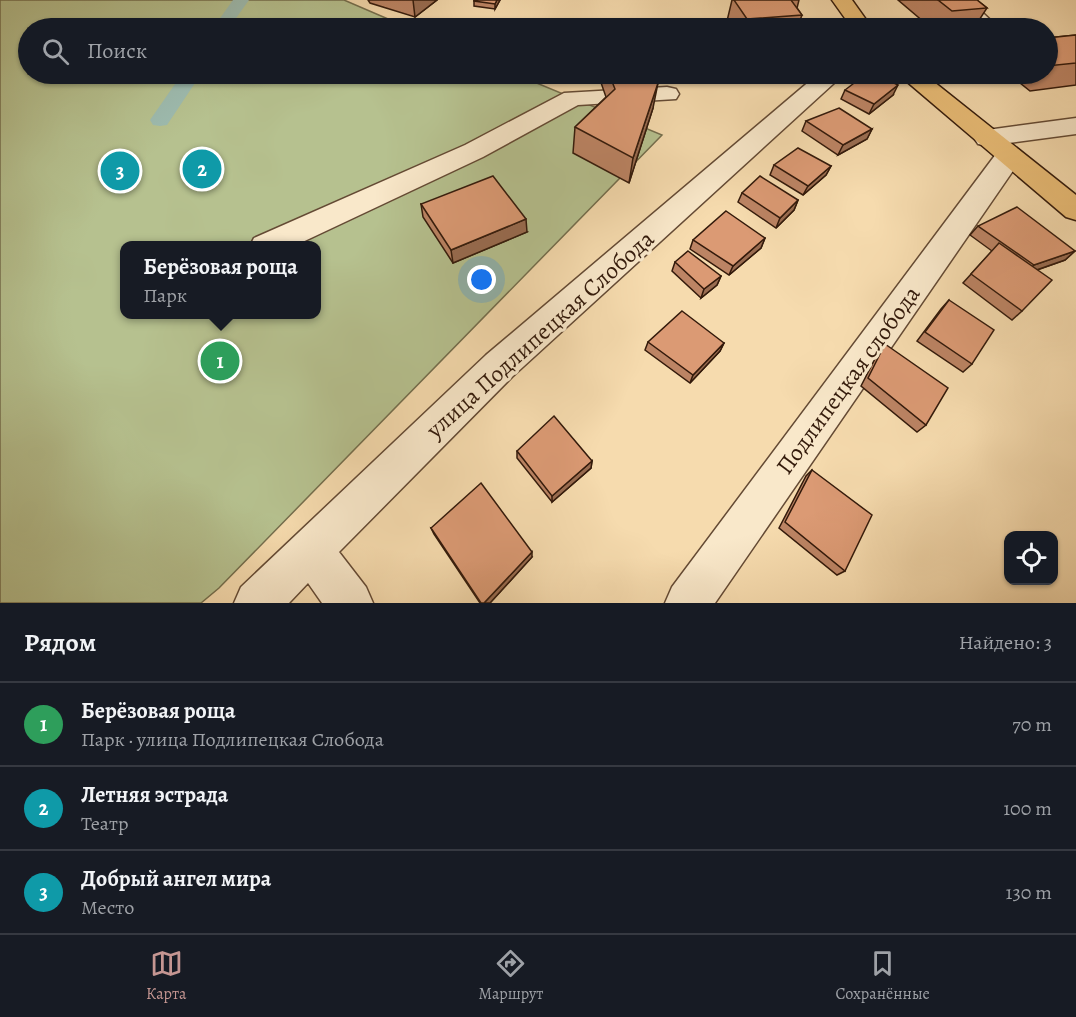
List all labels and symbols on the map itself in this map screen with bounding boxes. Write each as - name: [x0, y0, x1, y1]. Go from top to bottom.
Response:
- pin: 2: [182, 146, 222, 192]
- pin: 3: [100, 148, 140, 194]
- street label: улица Подлипецкая Слобода: [418, 223, 661, 446]
- your location: [467, 265, 496, 294]
- street label: Подлипецкая слобода: [769, 279, 927, 481]
- pin: 1: [200, 338, 240, 384]

